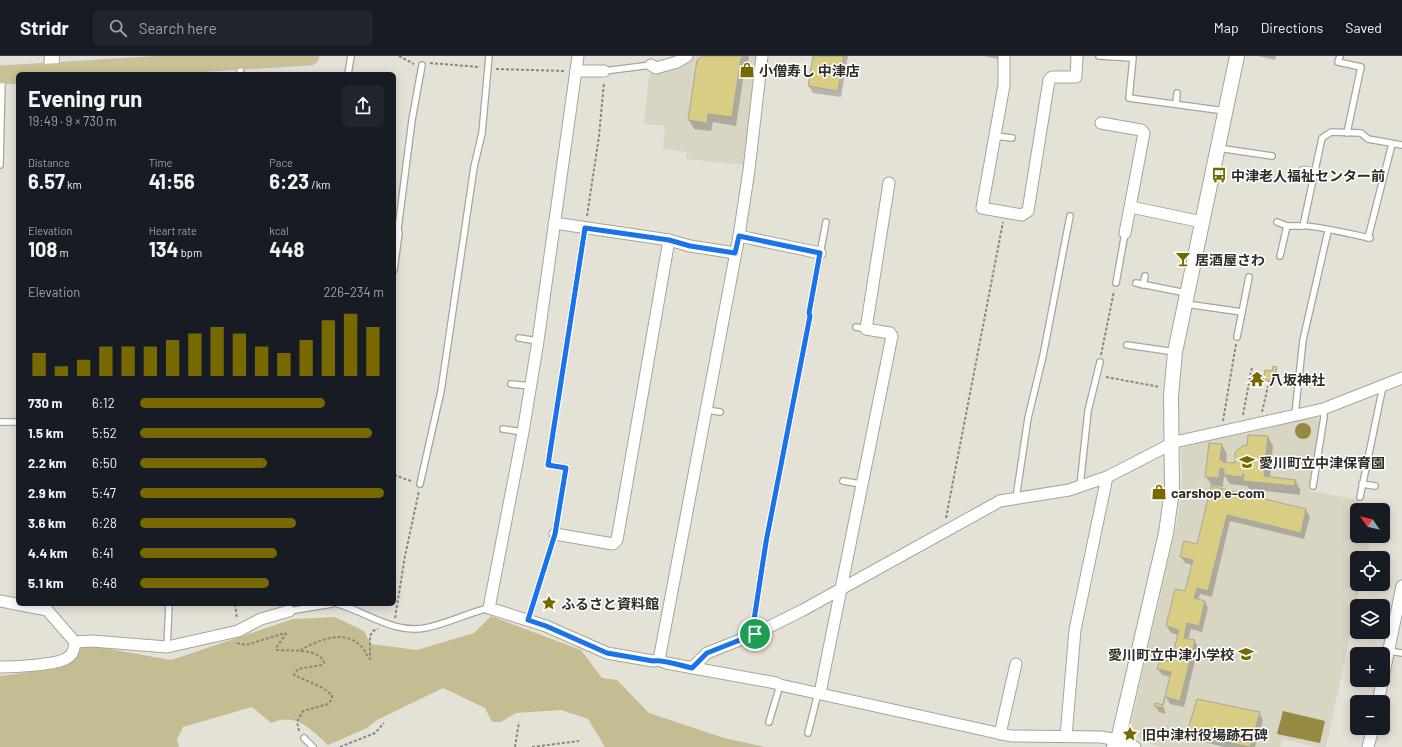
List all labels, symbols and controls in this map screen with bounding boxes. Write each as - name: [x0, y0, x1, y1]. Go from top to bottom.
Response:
- search box: [93, 10, 373, 46]
- text: Stridr: [20, 16, 69, 39]
- icon: search: [107, 17, 129, 39]
- text: Search here: [139, 19, 217, 37]
- text: Map: [1214, 19, 1239, 36]
- text: Directions: [1261, 19, 1323, 36]
- text: Saved: [1345, 19, 1382, 36]
- shop icon: 小僧寿し 中津店: [738, 61, 756, 79]
- place label: 小僧寿し 中津店: [759, 62, 860, 79]
- text: Evening run: [28, 85, 142, 111]
- button: share: [342, 85, 384, 127]
- text: 19:49 · 9 × 730 m: [28, 113, 117, 129]
- text: Distance: [28, 156, 70, 169]
- text: Time: [149, 156, 172, 169]
- text: Pace: [269, 156, 293, 169]
- bus stop icon: 中津老人福祉センター前: [1210, 166, 1228, 184]
- place label: 中津老人福祉センター前: [1231, 167, 1385, 184]
- text: 6.57: [28, 169, 65, 193]
- text: 41:56: [149, 169, 195, 193]
- text: 6:23: [269, 169, 309, 193]
- text: km: [65, 178, 82, 191]
- text: /km: [309, 178, 330, 191]
- text: Elevation: [28, 224, 72, 237]
- text: Heart rate: [149, 224, 197, 237]
- text: kcal: [269, 224, 289, 237]
- text: 108: [28, 237, 57, 261]
- text: 134: [149, 237, 179, 261]
- text: 448: [269, 237, 304, 261]
- text: m: [57, 246, 69, 259]
- text: bpm: [179, 246, 202, 259]
- bar icon: 居酒屋さわ: [1174, 250, 1192, 268]
- place label: 居酒屋さわ: [1195, 251, 1265, 268]
- text: Elevation: [28, 284, 80, 300]
- text: 226–234 m: [323, 284, 384, 300]
- temple icon: 八坂神社: [1248, 370, 1266, 388]
- place label: 八坂神社: [1269, 371, 1325, 388]
- text: 730 m: [28, 395, 62, 411]
- text: 6:12: [92, 395, 115, 411]
- text: 1.5 km: [28, 425, 64, 441]
- text: 5:52: [92, 425, 117, 441]
- school or university icon: 愛川町立中津保育園: [1238, 453, 1256, 471]
- place label: 愛川町立中津保育園: [1259, 454, 1385, 471]
- text: 2.2 km: [28, 455, 66, 471]
- text: 6:50: [92, 455, 117, 471]
- shop icon: carshop e-com: [1150, 483, 1168, 501]
- place label: carshop e-com: [1171, 484, 1265, 501]
- text: 2.9 km: [28, 485, 66, 501]
- text: 5:47: [92, 485, 116, 501]
- north arrow: [1350, 503, 1390, 543]
- map controls: [1350, 503, 1390, 735]
- text: 3.6 km: [28, 515, 66, 531]
- text: 6:28: [92, 515, 117, 531]
- text: 4.4 km: [28, 545, 68, 561]
- text: 6:41: [92, 545, 114, 561]
- button: locate: [1350, 551, 1390, 591]
- text: 5.1 km: [28, 575, 64, 591]
- text: 6:48: [92, 575, 117, 591]
- place icon: ふるさと資料館: [540, 594, 558, 612]
- place label: ふるさと資料館: [561, 595, 659, 612]
- button: layers: [1350, 599, 1390, 639]
- pin: [738, 617, 772, 651]
- icon: arrive: [744, 623, 766, 645]
- school or university icon: 愛川町立中津小学校: [1237, 645, 1255, 663]
- place label: 愛川町立中津小学校: [1108, 646, 1234, 663]
- button: +: [1350, 647, 1390, 687]
- button: −: [1350, 695, 1390, 735]
- place icon: 旧中津村役場跡石碑: [1121, 725, 1139, 743]
- place label: 旧中津村役場跡石碑: [1142, 726, 1268, 743]

